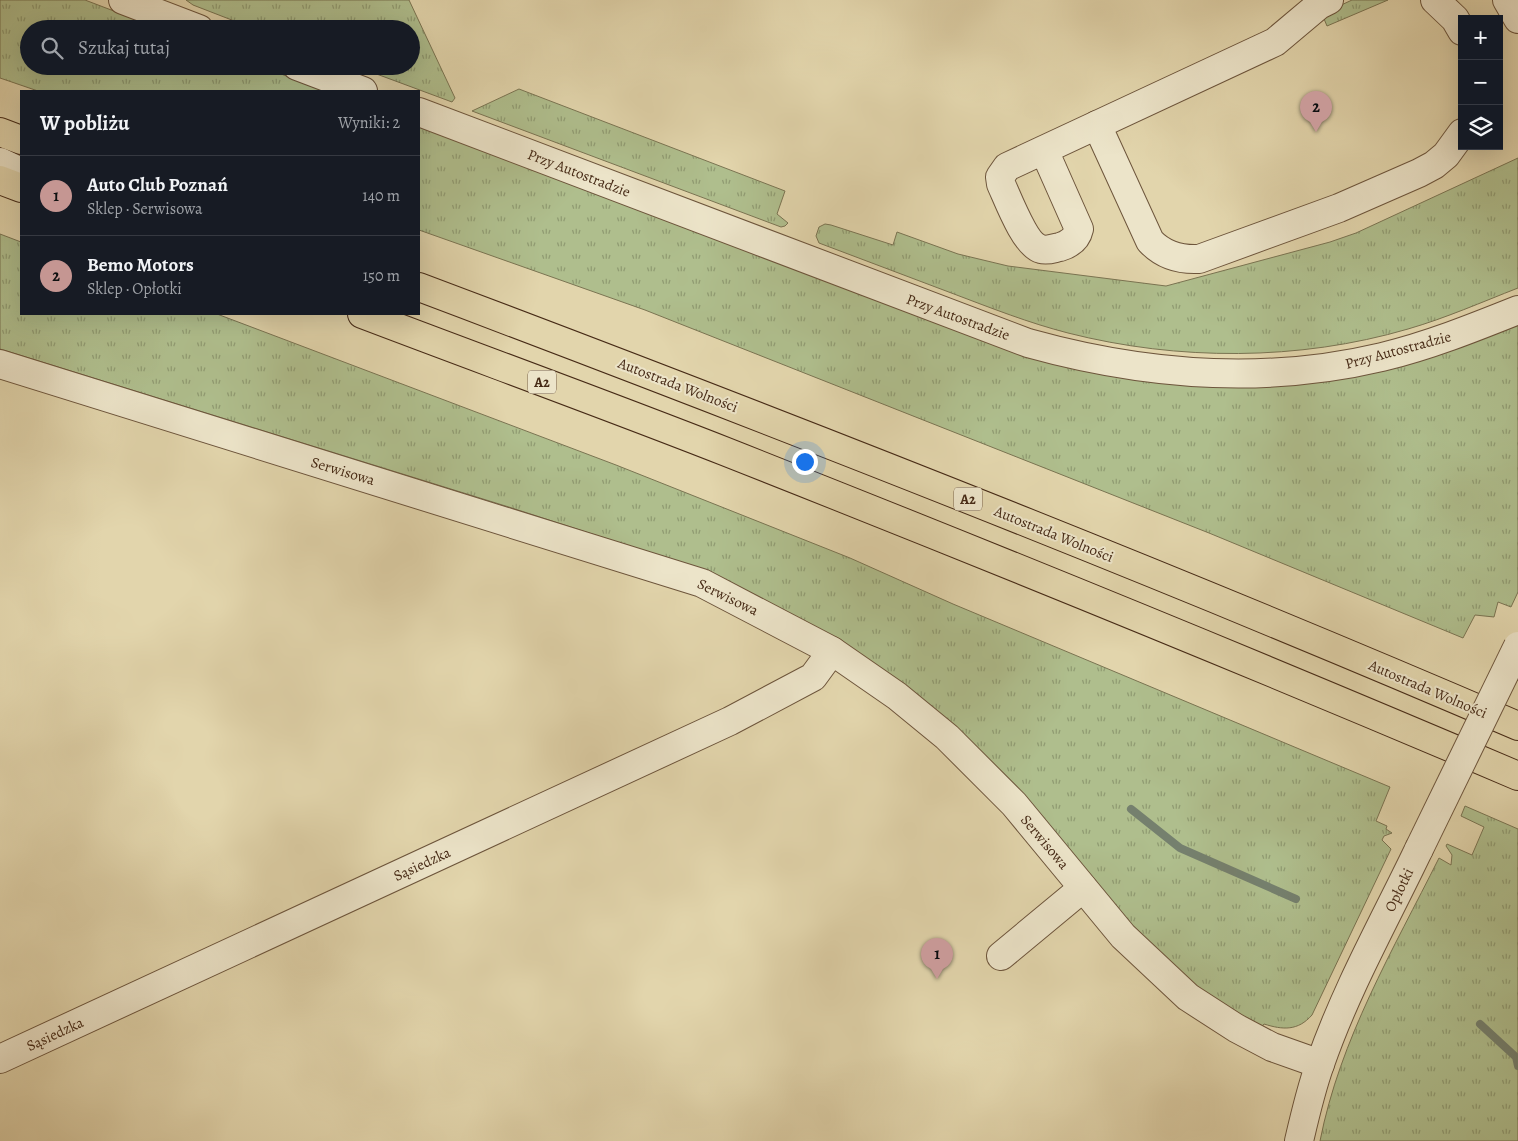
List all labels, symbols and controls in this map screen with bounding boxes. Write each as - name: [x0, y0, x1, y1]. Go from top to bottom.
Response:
- map controls: [1458, 15, 1503, 150]
- button: +: [1458, 15, 1503, 60]
- search box: [20, 20, 420, 75]
- icon: search: [38, 34, 66, 62]
- text: Szukaj tutaj: [78, 35, 170, 61]
- button: −: [1458, 60, 1503, 105]
- pin: 2: [1300, 91, 1332, 132]
- button: layers: [1458, 105, 1503, 150]
- text: W pobliżu: [40, 109, 129, 137]
- text: Wyniki: 2: [338, 112, 400, 134]
- street label: Przy Autostradzie: [525, 144, 634, 202]
- text: Auto Club Poznań: [87, 172, 228, 198]
- text: 1: [53, 185, 59, 207]
- text: 140 m: [362, 185, 400, 207]
- text: Sklep · Serwisowa: [87, 198, 202, 220]
- text: Bemo Motors: [87, 252, 194, 278]
- text: 2: [52, 265, 60, 287]
- text: 150 m: [363, 265, 400, 287]
- text: Sklep · Opłotki: [87, 278, 182, 300]
- street label: Przy Autostradzie: [903, 289, 1013, 345]
- street label: Przy Autostradzie: [1343, 326, 1453, 374]
- street label: Autostrada Wolności: [614, 353, 741, 417]
- road number: A2: [528, 371, 556, 394]
- your location: [792, 449, 818, 475]
- street label: Serwisowa: [309, 452, 377, 490]
- road number: A2: [954, 488, 982, 510]
- street label: Autostrada Wolności: [991, 501, 1117, 567]
- street label: Serwisowa: [694, 574, 762, 620]
- street label: Autostrada Wolności: [1365, 655, 1490, 723]
- street label: Serwisowa: [1016, 810, 1074, 874]
- street label: Sąsiedzka: [390, 842, 454, 886]
- street label: Opłotki: [1380, 865, 1418, 915]
- pin: 1: [921, 938, 953, 979]
- street label: Sąsiedzka: [23, 1012, 87, 1056]

